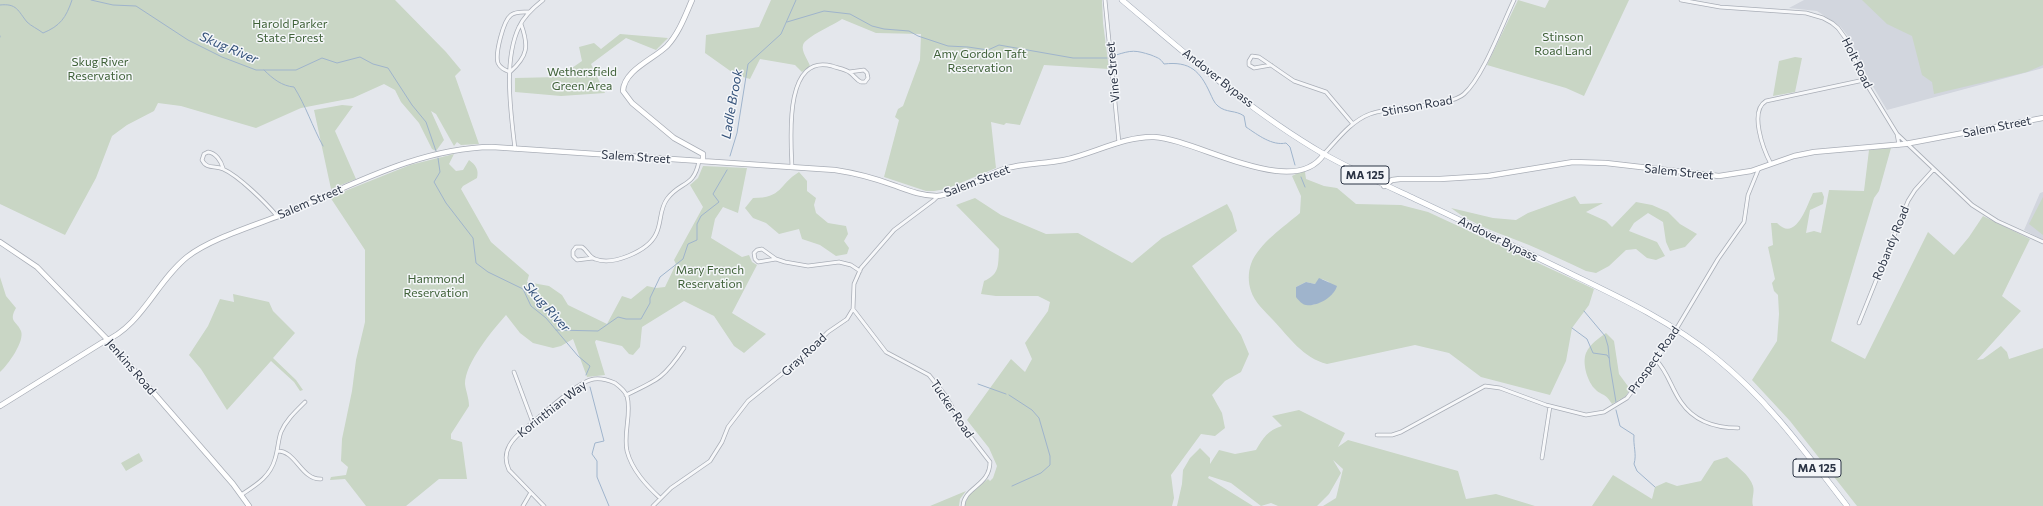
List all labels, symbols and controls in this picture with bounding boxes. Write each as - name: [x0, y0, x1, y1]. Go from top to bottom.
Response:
- park label: Harold Parker State Forest: [252, 17, 328, 45]
- water label: Skug River: [197, 29, 261, 67]
- park label: Stinson Road Land: [1534, 30, 1592, 58]
- street label: Holt Road: [1839, 35, 1875, 91]
- street label: Vine Street: [1103, 41, 1123, 103]
- street label: Andover Bypass: [1179, 46, 1257, 110]
- park label: Amy Gordon Taft Reservation: [933, 47, 1027, 75]
- park label: Skug River Reservation: [68, 55, 132, 83]
- park label: Wethersfield Green Area: [547, 65, 617, 93]
- water label: Ladle Brook: [718, 68, 746, 140]
- street label: Stinson Road: [1380, 93, 1454, 119]
- street label: Salem Street: [1962, 113, 2032, 141]
- street label: Salem Street: [601, 147, 671, 167]
- street label: Salem Street: [1644, 161, 1714, 183]
- street label: Salem Street: [942, 162, 1012, 200]
- road number: MA 125: [1341, 166, 1389, 184]
- street label: Salem Street: [275, 182, 345, 222]
- street label: Robandy Road: [1870, 204, 1912, 282]
- street label: Andover Bypass: [1456, 214, 1540, 264]
- park label: Mary French Reservation: [676, 263, 744, 291]
- park label: Hammond Reservation: [404, 272, 468, 300]
- water label: Skug River: [520, 279, 574, 335]
- street label: Prospect Road: [1625, 323, 1683, 397]
- street label: Gray Road: [779, 331, 829, 379]
- street label: Jenkins Road: [103, 336, 159, 398]
- street label: Tucker Road: [927, 377, 977, 441]
- street label: Korinthian Way: [515, 378, 589, 440]
- road number: MA 125: [1793, 459, 1841, 477]

